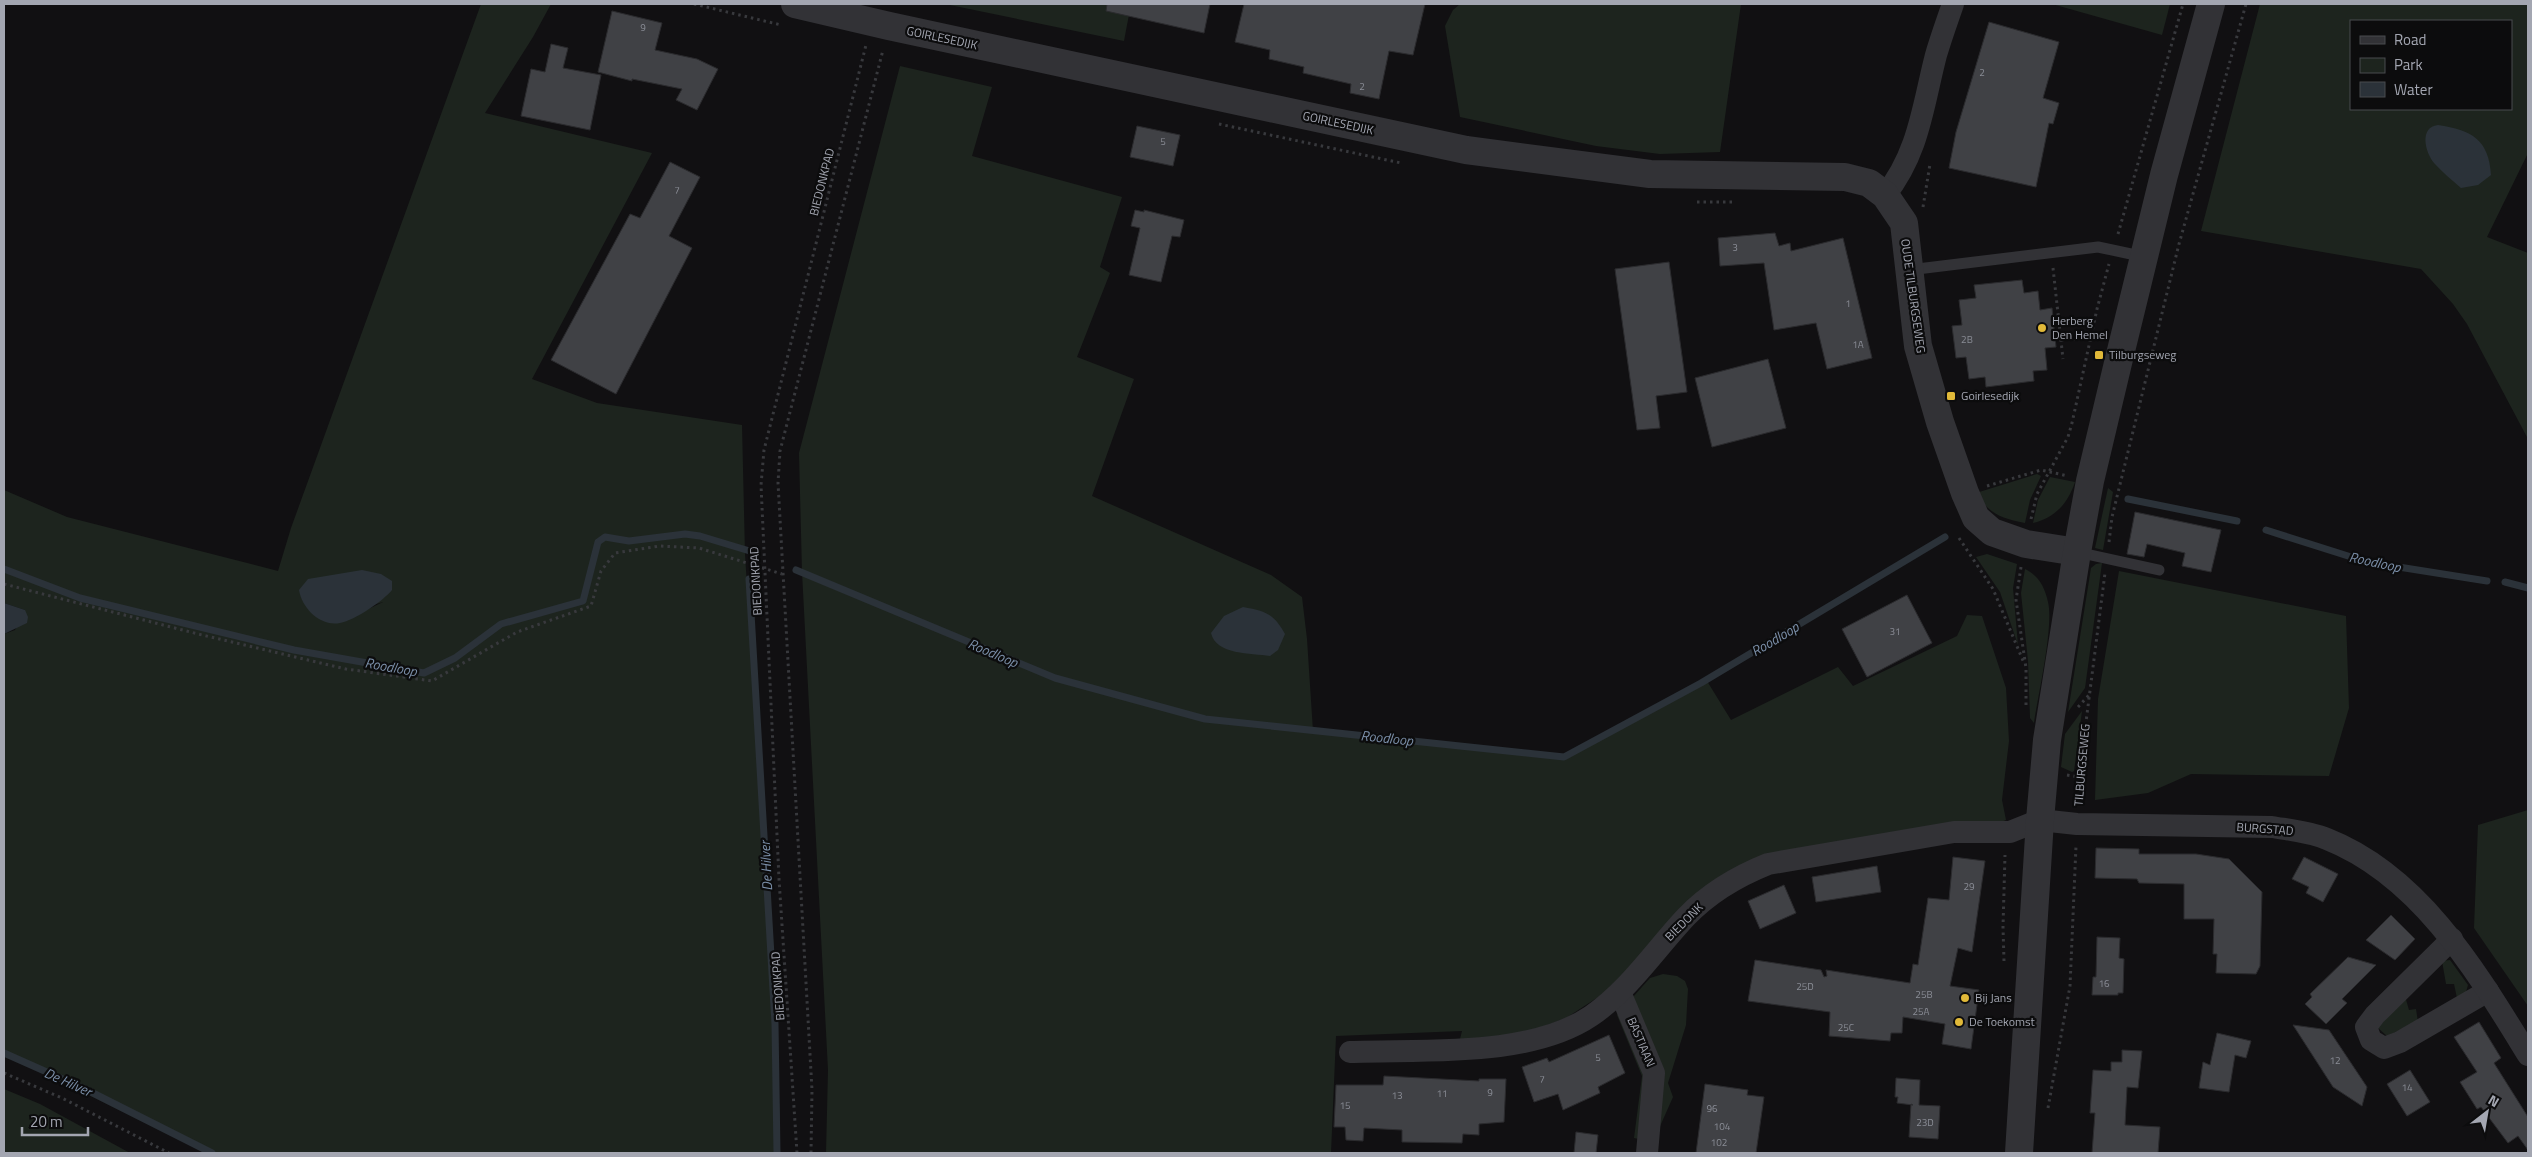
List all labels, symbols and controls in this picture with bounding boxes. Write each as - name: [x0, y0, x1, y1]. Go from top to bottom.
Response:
- house number: 9: [640, 20, 646, 35]
- legend: [2350, 20, 2512, 110]
- street label: GOIRLESEDIJK: [905, 21, 979, 54]
- text: Road: [2394, 28, 2426, 51]
- text: Park: [2394, 53, 2423, 76]
- house number: 2: [1979, 65, 1985, 80]
- text: Water: [2394, 78, 2433, 101]
- house number: 2: [1359, 79, 1365, 94]
- street label: GOIRLESEDIJK: [1301, 106, 1375, 139]
- house number: 5: [1160, 134, 1166, 149]
- street label: BIEDONKPAD: [804, 146, 839, 218]
- house number: 7: [674, 183, 680, 198]
- street label: OUDE TILBURGSEWEG: [1896, 238, 1931, 354]
- house number: 3: [1732, 240, 1738, 255]
- house number: 1: [1845, 296, 1851, 311]
- place label: Herberg Den Hemel: [2052, 311, 2108, 344]
- marker: Herberg Den Hemel: [2036, 322, 2048, 334]
- house number: 2B: [1961, 332, 1973, 347]
- house number: 1A: [1852, 337, 1864, 352]
- place label: Tilburgseweg: [2109, 345, 2177, 364]
- marker: Tilburgseweg: [2093, 349, 2105, 361]
- place label: Goirlesedijk: [1961, 386, 2020, 405]
- marker: Goirlesedijk: [1945, 390, 1957, 402]
- street label: BIEDONKPAD: [744, 546, 767, 616]
- water label: Roodloop: [2347, 546, 2404, 577]
- water label: Roodloop: [1747, 616, 1804, 661]
- house number: 31: [1889, 624, 1901, 639]
- water label: Roodloop: [965, 633, 1022, 673]
- water label: Roodloop: [363, 652, 420, 682]
- street label: TILBURGSEWEG: [2068, 723, 2095, 807]
- water label: Roodloop: [1360, 724, 1415, 751]
- street label: BURGSTAD: [2236, 817, 2294, 840]
- water label: De Hilver: [754, 839, 777, 891]
- house number: 29: [1963, 879, 1975, 894]
- street label: BIEDONK: [1660, 898, 1707, 945]
- street label: BIEDONKPAD: [766, 951, 789, 1021]
- house number: 16: [2098, 976, 2110, 991]
- house number: 25D: [1796, 979, 1814, 994]
- house number: 25B: [1915, 987, 1933, 1002]
- place label: Bij Jans: [1975, 988, 2012, 1007]
- marker: Bij Jans: [1959, 992, 1971, 1004]
- house number: 25A: [1912, 1004, 1930, 1019]
- place label: De Toekomst: [1969, 1012, 2036, 1031]
- street label: BASTIAAN: [1622, 1014, 1660, 1070]
- marker: De Toekomst: [1953, 1016, 1965, 1028]
- house number: 25C: [1838, 1020, 1855, 1035]
- house number: 5: [1595, 1050, 1601, 1065]
- house number: 12: [2329, 1053, 2341, 1068]
- water label: De Hilver: [41, 1062, 97, 1102]
- house number: 7: [1539, 1072, 1545, 1087]
- house number: 14: [2401, 1080, 2413, 1095]
- house number: 9: [1487, 1085, 1493, 1100]
- house number: 11: [1436, 1086, 1448, 1101]
- north arrow: [2462, 1087, 2512, 1137]
- house number: 13: [1391, 1088, 1403, 1103]
- text: N: [2484, 1089, 2504, 1112]
- house number: 15: [1339, 1098, 1351, 1113]
- house number: 96: [1706, 1101, 1718, 1116]
- scale bar: [22, 1104, 89, 1136]
- text: 20 m: [30, 1110, 63, 1133]
- house number: 23D: [1916, 1115, 1934, 1130]
- house number: 104: [1714, 1119, 1731, 1134]
- house number: 102: [1711, 1135, 1727, 1150]

